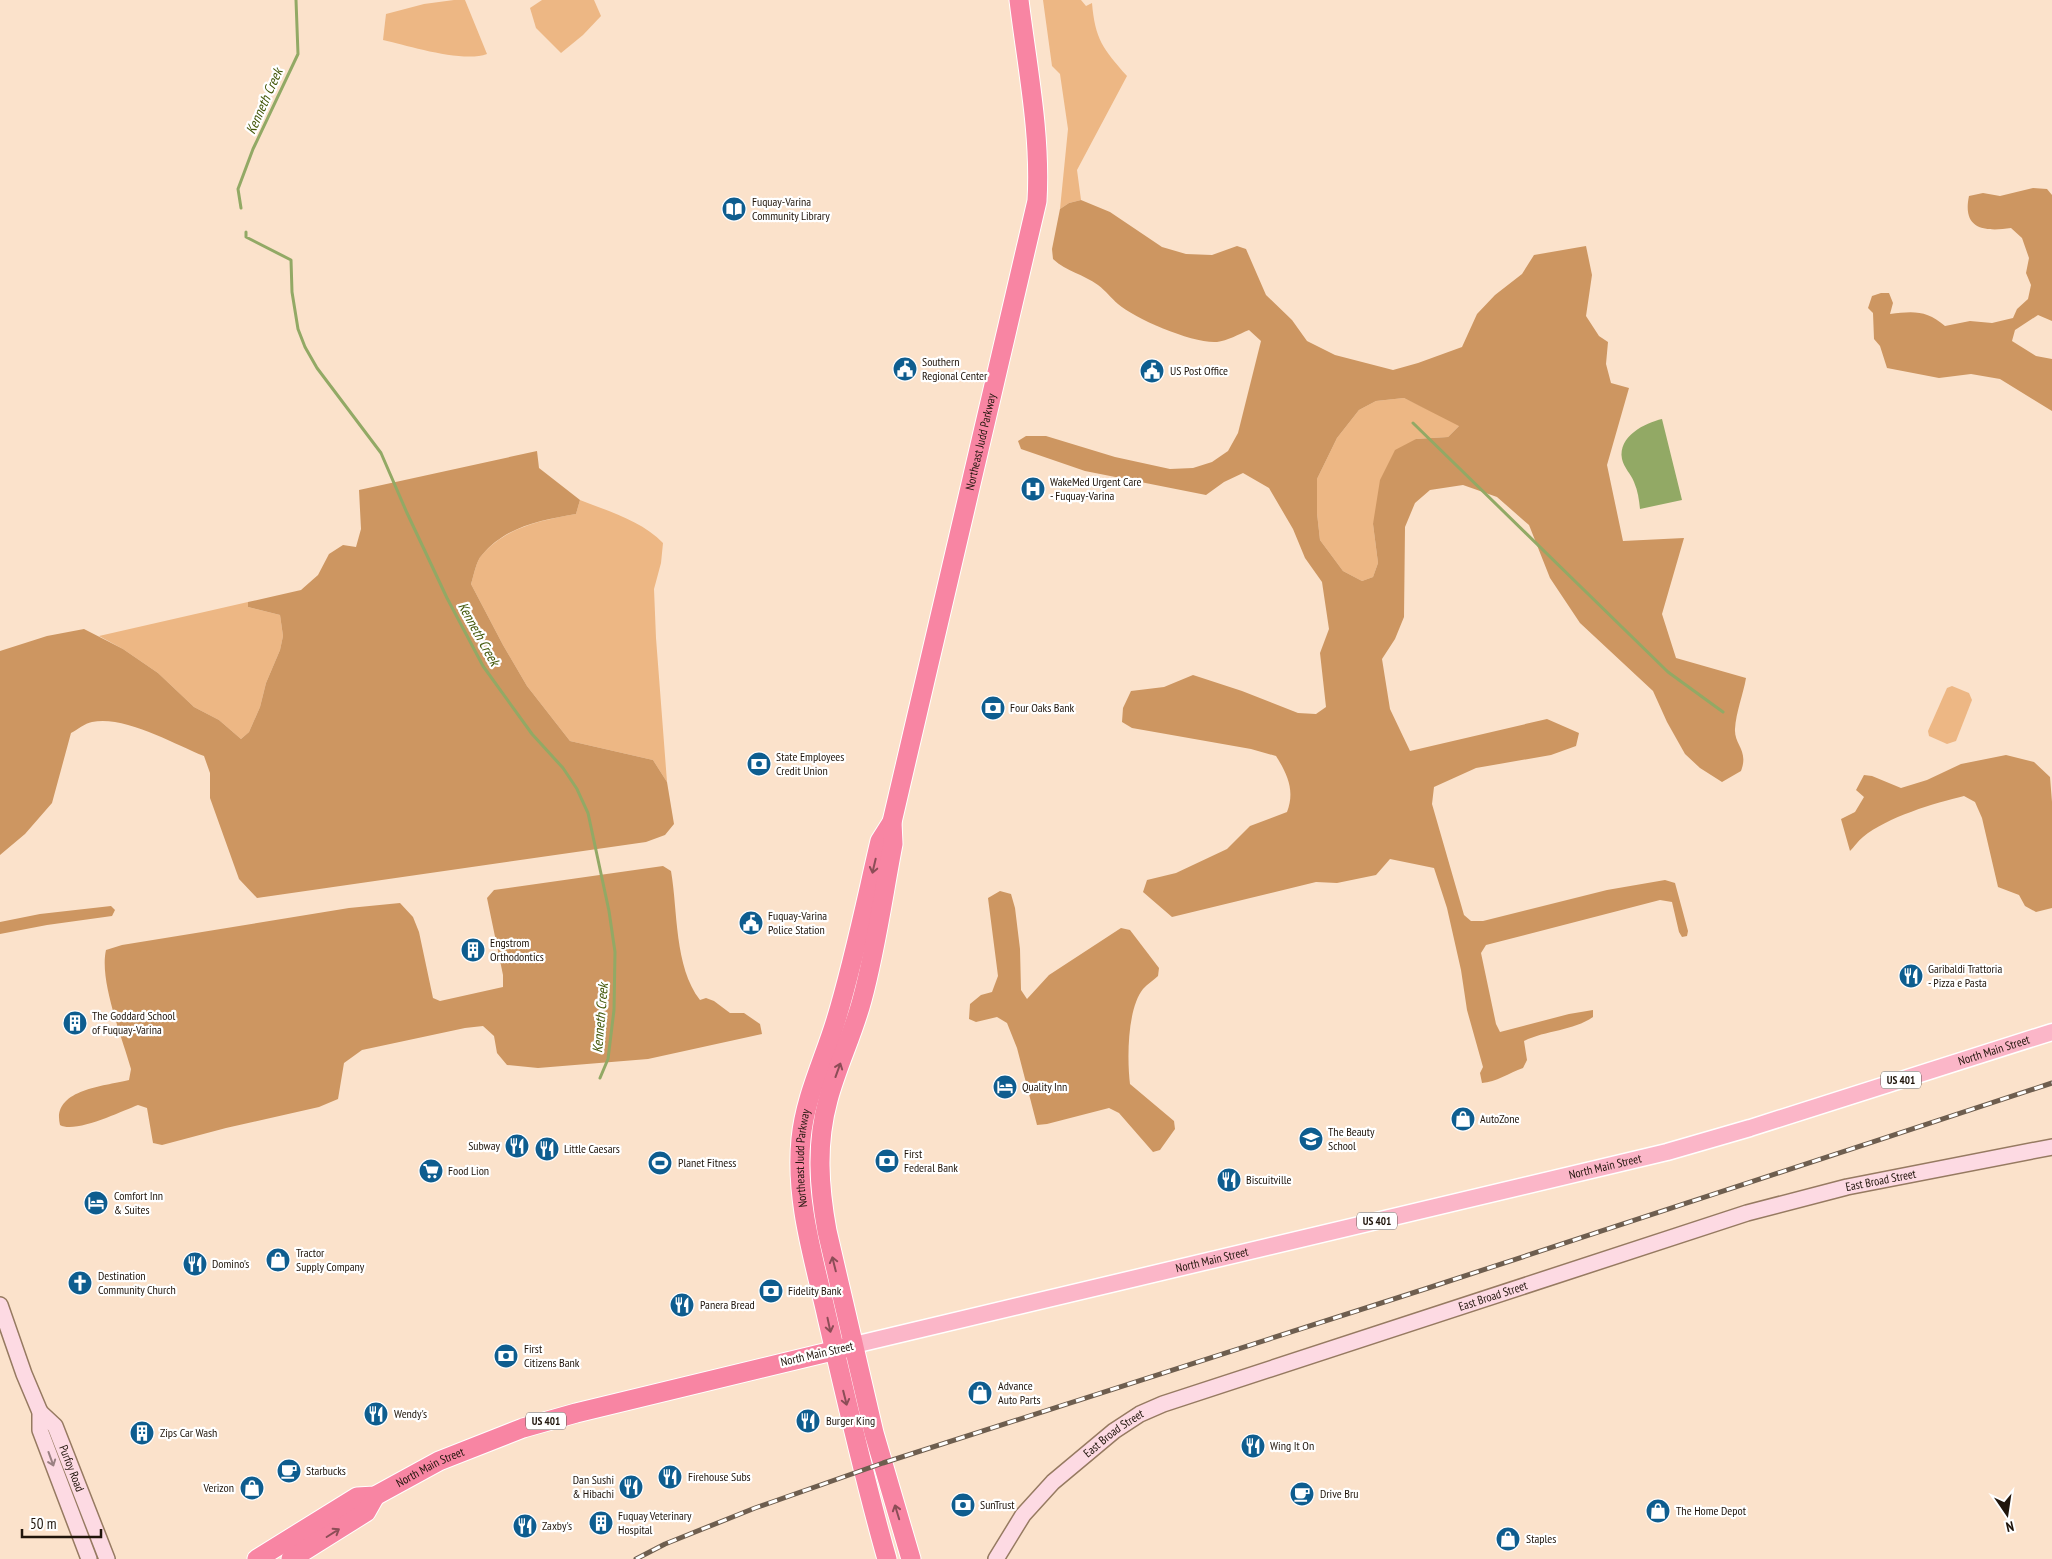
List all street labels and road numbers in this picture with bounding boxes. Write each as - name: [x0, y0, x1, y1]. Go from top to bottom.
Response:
- street label: Northeast Judd Parkway: [962, 391, 999, 492]
- street label: North Main Street: [1956, 1031, 2032, 1068]
- road number: US 401: [1881, 1072, 1921, 1088]
- street label: Northeast Judd Parkway: [792, 1107, 813, 1208]
- street label: North Main Street: [1567, 1150, 1644, 1182]
- street label: East Broad Street: [1844, 1166, 1918, 1194]
- road number: US 401: [1357, 1212, 1397, 1230]
- street label: North Main Street: [1174, 1243, 1250, 1275]
- street label: East Broad Street: [1456, 1277, 1530, 1314]
- street label: North Main Street: [779, 1338, 855, 1369]
- street label: East Broad Street: [1080, 1405, 1146, 1460]
- road number: US 401: [526, 1412, 566, 1430]
- street label: Purfoy Road: [56, 1443, 88, 1494]
- street label: North Main Street: [393, 1444, 467, 1490]

